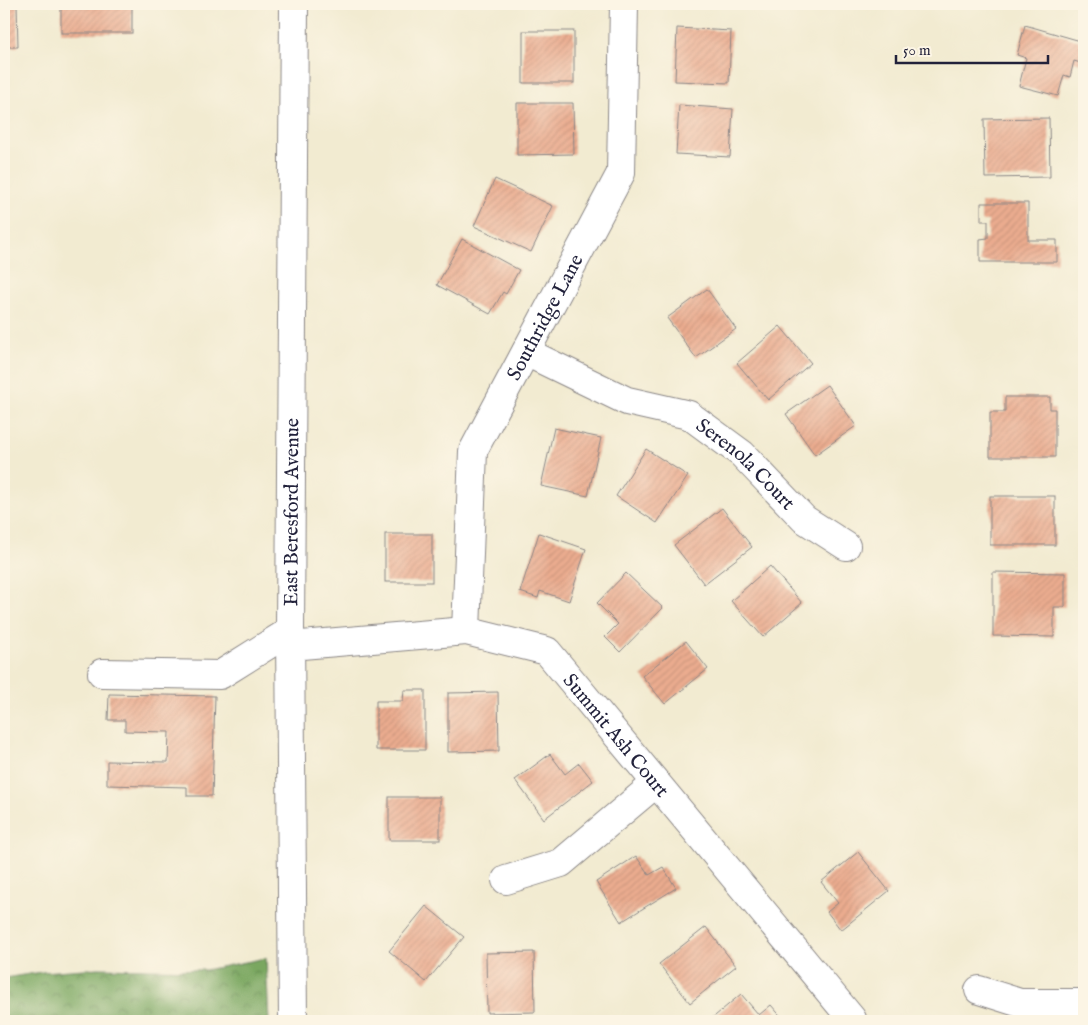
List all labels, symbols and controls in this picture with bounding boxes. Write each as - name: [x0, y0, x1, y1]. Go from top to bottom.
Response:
- scale bar: [896, 32, 1048, 64]
- text: 50 m: [903, 41, 931, 60]
- street label: Southridge Lane: [502, 250, 589, 385]
- street label: Serenola Court: [691, 414, 800, 516]
- street label: East Beresford Avenue: [279, 418, 305, 606]
- street label: Summit Ash Court: [557, 669, 674, 803]

